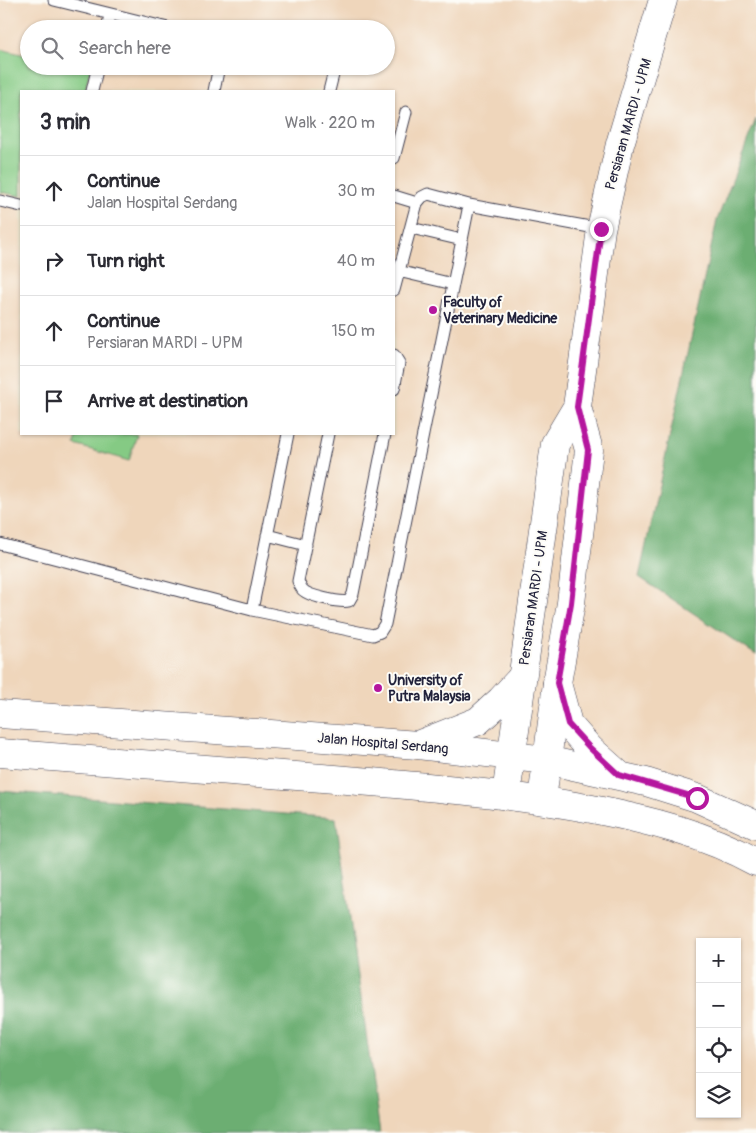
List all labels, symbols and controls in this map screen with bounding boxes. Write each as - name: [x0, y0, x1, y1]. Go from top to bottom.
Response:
- search box: [20, 20, 395, 75]
- icon: search: [38, 34, 66, 62]
- text: Search here: [78, 36, 171, 60]
- street label: Persiaran MARDI - UPM: [602, 56, 655, 192]
- text: 3 min: [40, 109, 90, 136]
- text: Walk · 220 m: [285, 113, 375, 133]
- text: Continue: [87, 169, 160, 193]
- icon: ahead: [40, 177, 68, 205]
- text: 30 m: [337, 181, 375, 201]
- text: Jalan Hospital Serdang: [87, 193, 237, 213]
- route end: [590, 218, 613, 241]
- icon: right: [40, 247, 68, 275]
- text: Turn right: [87, 249, 165, 273]
- text: 40 m: [337, 251, 375, 271]
- place label: Faculty of Veterinary Medicine: [443, 294, 558, 327]
- marker: Faculty of Veterinary Medicine: [427, 304, 439, 316]
- text: Continue: [87, 309, 160, 333]
- icon: ahead: [40, 317, 68, 345]
- text: 150 m: [331, 321, 375, 341]
- text: Persiaran MARDI - UPM: [87, 333, 243, 353]
- icon: arrive: [40, 387, 68, 415]
- text: Arrive at destination: [87, 389, 248, 413]
- street label: Persiaran MARDI - UPM: [516, 530, 551, 667]
- place label: University of Putra Malaysia: [388, 672, 471, 705]
- marker: University of Putra Malaysia: [372, 682, 384, 694]
- street label: Jalan Hospital Serdang: [317, 729, 449, 758]
- route start: [686, 787, 709, 810]
- map controls: [696, 938, 741, 1118]
- button: +: [696, 938, 741, 983]
- button: −: [696, 983, 741, 1028]
- button: locate: [696, 1028, 741, 1073]
- button: layers: [696, 1073, 741, 1118]

